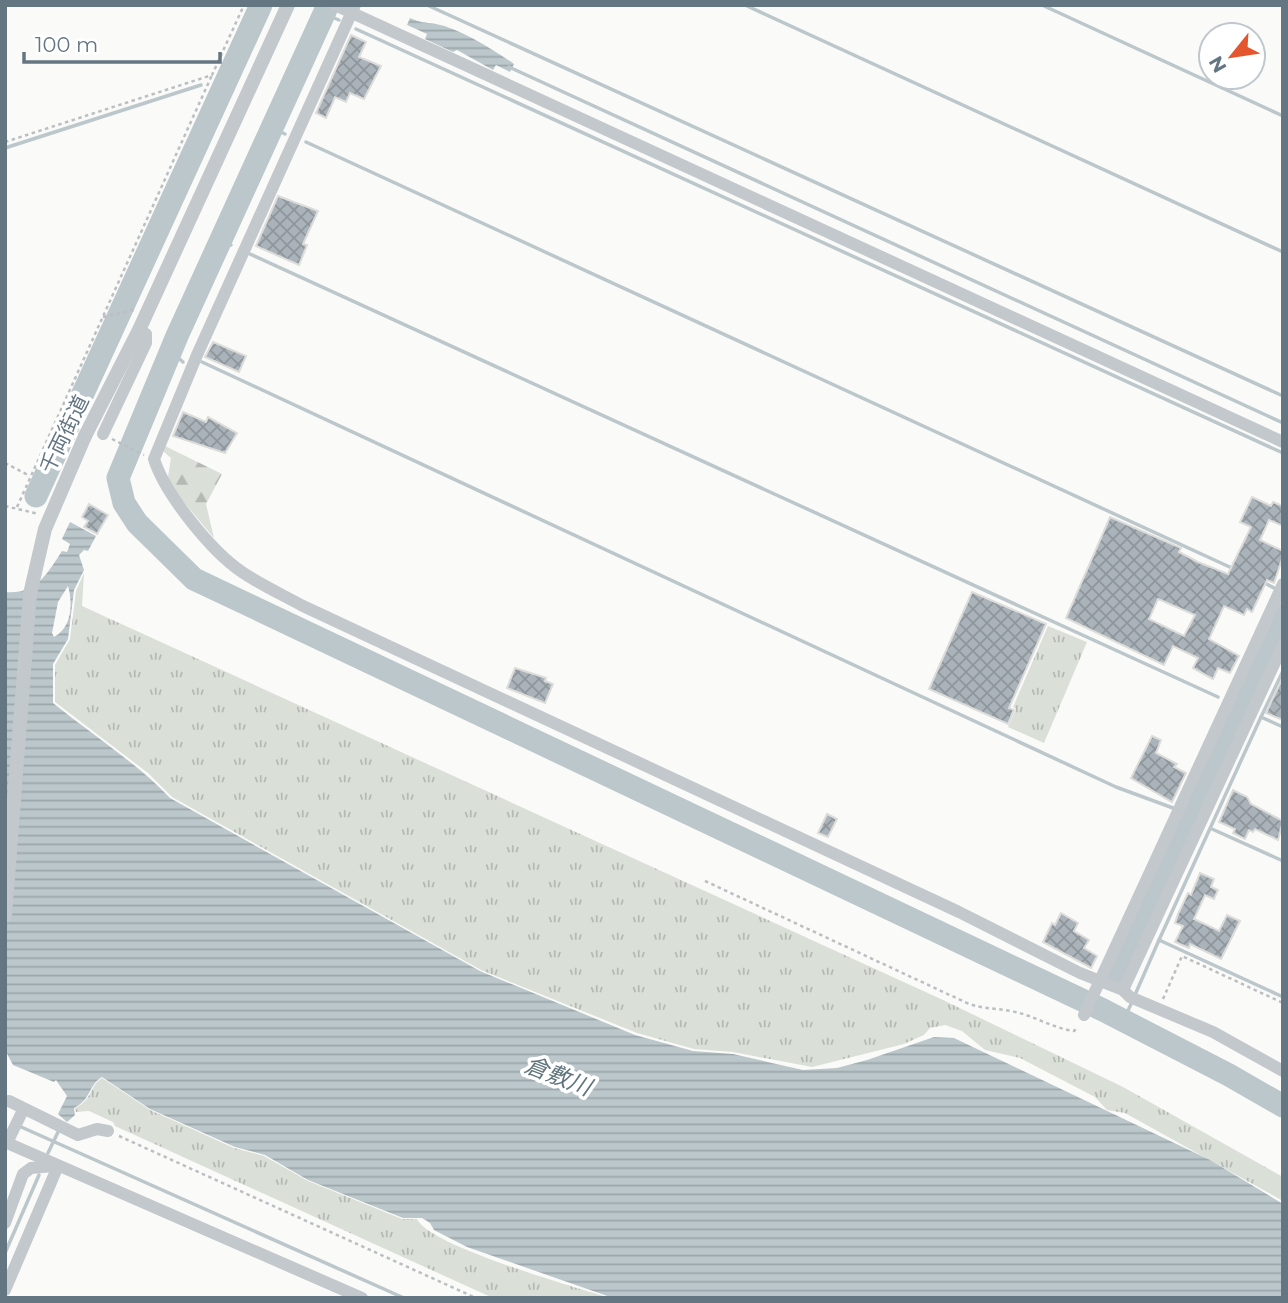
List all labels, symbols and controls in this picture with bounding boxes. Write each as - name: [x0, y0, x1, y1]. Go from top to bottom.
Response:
- scale bar: [24, 21, 220, 65]
- north arrow: [1197, 21, 1267, 91]
- text: 100 m: [35, 32, 98, 57]
- text: N: [1204, 52, 1232, 77]
- street label: 千両街道: [34, 391, 94, 477]
- water label: 倉敷川: [521, 1051, 598, 1103]

